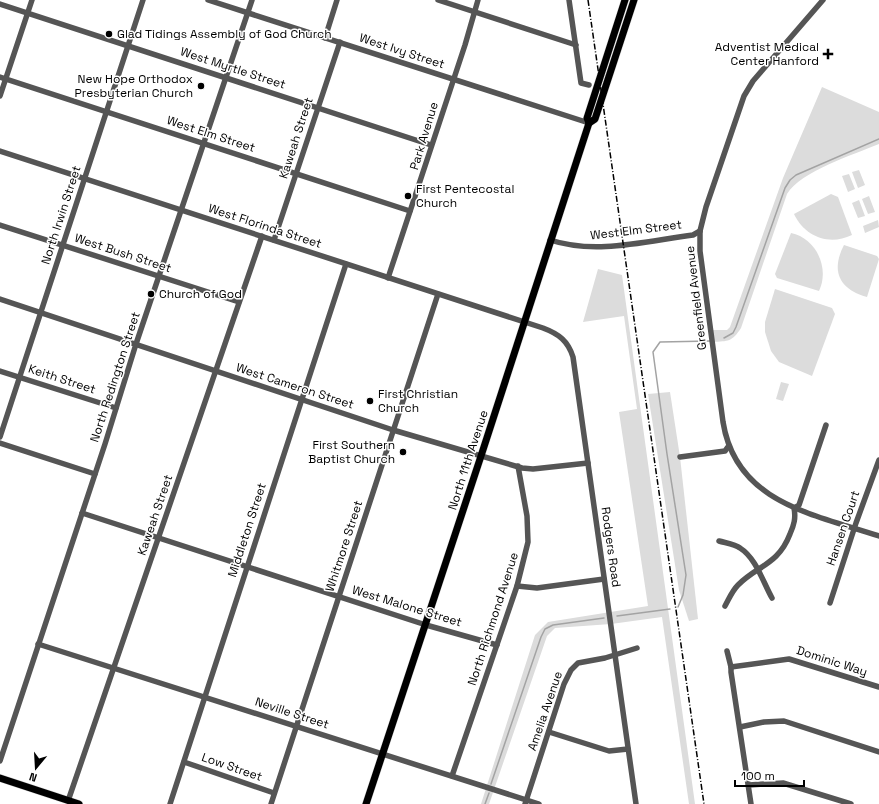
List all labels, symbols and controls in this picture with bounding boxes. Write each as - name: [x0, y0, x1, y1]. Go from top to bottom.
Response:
- place label: Glad Tidings Assembly of God Church: [117, 26, 332, 42]
- marker: Glad Tidings Assembly of God Church: [104, 29, 114, 39]
- street label: West Ivy Street: [357, 30, 447, 72]
- place label: Adventist Medical Center Hanford: [715, 39, 819, 69]
- street label: West Myrtle Street: [178, 43, 288, 93]
- marker: Adventist Medical Center Hanford: [822, 48, 834, 60]
- place label: New Hope Orthodox Presbyterian Church: [75, 71, 193, 101]
- marker: New Hope Orthodox Presbyterian Church: [196, 81, 206, 91]
- street label: Kaweah Street: [275, 95, 317, 181]
- street label: Park Avenue: [406, 100, 442, 172]
- street label: West Elm Street: [165, 112, 257, 156]
- street label: North Irwin Street: [37, 164, 85, 266]
- place label: First Pentecostal Church: [416, 181, 514, 211]
- marker: First Pentecostal Church: [403, 191, 413, 201]
- street label: West Florinda Street: [206, 200, 324, 252]
- street label: West Elm Street: [589, 216, 683, 244]
- street label: West Bush Street: [73, 230, 173, 276]
- street label: Greenfield Avenue: [682, 245, 710, 351]
- place label: Church of God: [159, 286, 242, 302]
- marker: Church of God: [146, 289, 156, 299]
- street label: North Redington Street: [86, 310, 144, 444]
- street label: West Cameron Street: [234, 359, 356, 413]
- street label: Keith Street: [26, 361, 98, 397]
- place label: First Christian Church: [378, 386, 458, 416]
- marker: First Christian Church: [365, 396, 375, 406]
- street label: North 11th Avenue: [444, 408, 492, 512]
- place label: First Southern Baptist Church: [308, 437, 395, 467]
- marker: First Southern Baptist Church: [398, 447, 408, 457]
- street label: Kaweah Street: [134, 472, 176, 558]
- street label: Middleton Street: [224, 481, 270, 579]
- street label: Hansen Court: [823, 488, 863, 568]
- street label: Whitmore Street: [322, 498, 366, 594]
- street label: Rodgers Road: [597, 506, 625, 588]
- street label: North Richmond Avenue: [464, 550, 522, 688]
- street label: West Malone Street: [350, 582, 464, 630]
- street label: Dominic Way: [795, 642, 869, 680]
- street label: Amelia Avenue: [524, 669, 566, 753]
- street label: Neville Street: [253, 693, 331, 733]
- north arrow: [16, 748, 56, 788]
- street label: Low Street: [200, 749, 264, 785]
- scale bar: [735, 762, 804, 788]
- text: 100 m: [741, 768, 775, 784]
- text: N: [27, 770, 39, 785]

